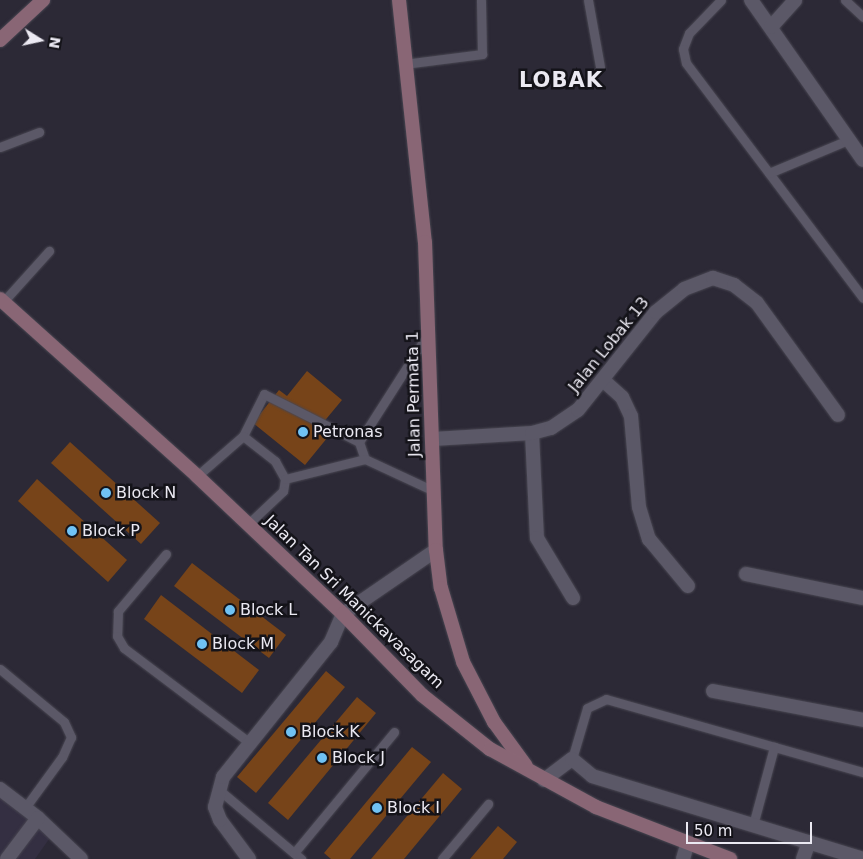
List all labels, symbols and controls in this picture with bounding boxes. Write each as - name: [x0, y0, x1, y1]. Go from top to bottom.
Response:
- north arrow: [15, 15, 65, 65]
- text: N: [46, 35, 64, 50]
- district label: LOBAK: [518, 67, 604, 93]
- street label: Jalan Lobak 13: [565, 293, 653, 397]
- street label: Jalan Permata 1: [403, 331, 425, 457]
- place label: Petronas: [313, 422, 382, 442]
- marker: Petronas: [297, 426, 309, 438]
- place label: Block N: [116, 483, 176, 503]
- marker: Block N: [100, 487, 112, 499]
- street label: Jalan Tan Sri Manickavasagam: [261, 511, 447, 693]
- place label: Block P: [82, 521, 140, 541]
- marker: Block P: [66, 525, 78, 537]
- place label: Block L: [240, 600, 297, 620]
- marker: Block L: [224, 604, 236, 616]
- place label: Block M: [212, 634, 274, 654]
- marker: Block M: [196, 638, 208, 650]
- place label: Block K: [301, 722, 360, 742]
- marker: Block K: [285, 726, 297, 738]
- place label: Block J: [332, 748, 385, 768]
- marker: Block J: [316, 752, 328, 764]
- place label: Block I: [387, 798, 440, 818]
- marker: Block I: [371, 802, 383, 814]
- scale bar: [688, 812, 814, 844]
- text: 50 m: [694, 822, 732, 840]

